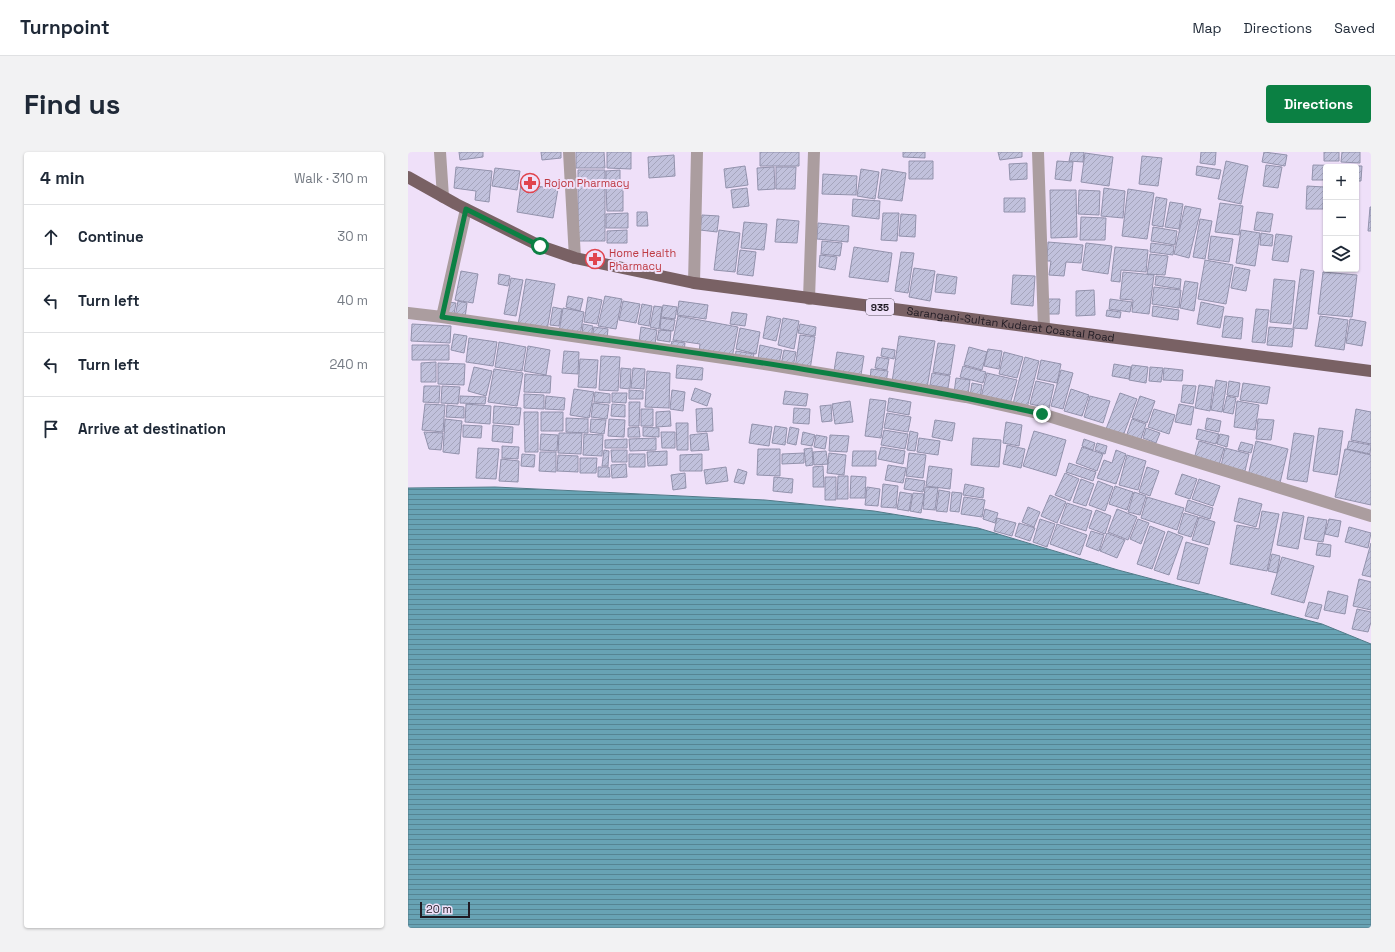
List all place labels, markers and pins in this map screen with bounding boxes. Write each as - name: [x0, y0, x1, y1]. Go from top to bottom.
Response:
- pharmacy icon: Rojon Pharmacy: [519, 172, 541, 194]
- place label: Rojon Pharmacy: [544, 176, 630, 190]
- place label: Home Health Pharmacy: [609, 246, 676, 273]
- pharmacy icon: Home Health Pharmacy: [584, 248, 606, 270]

